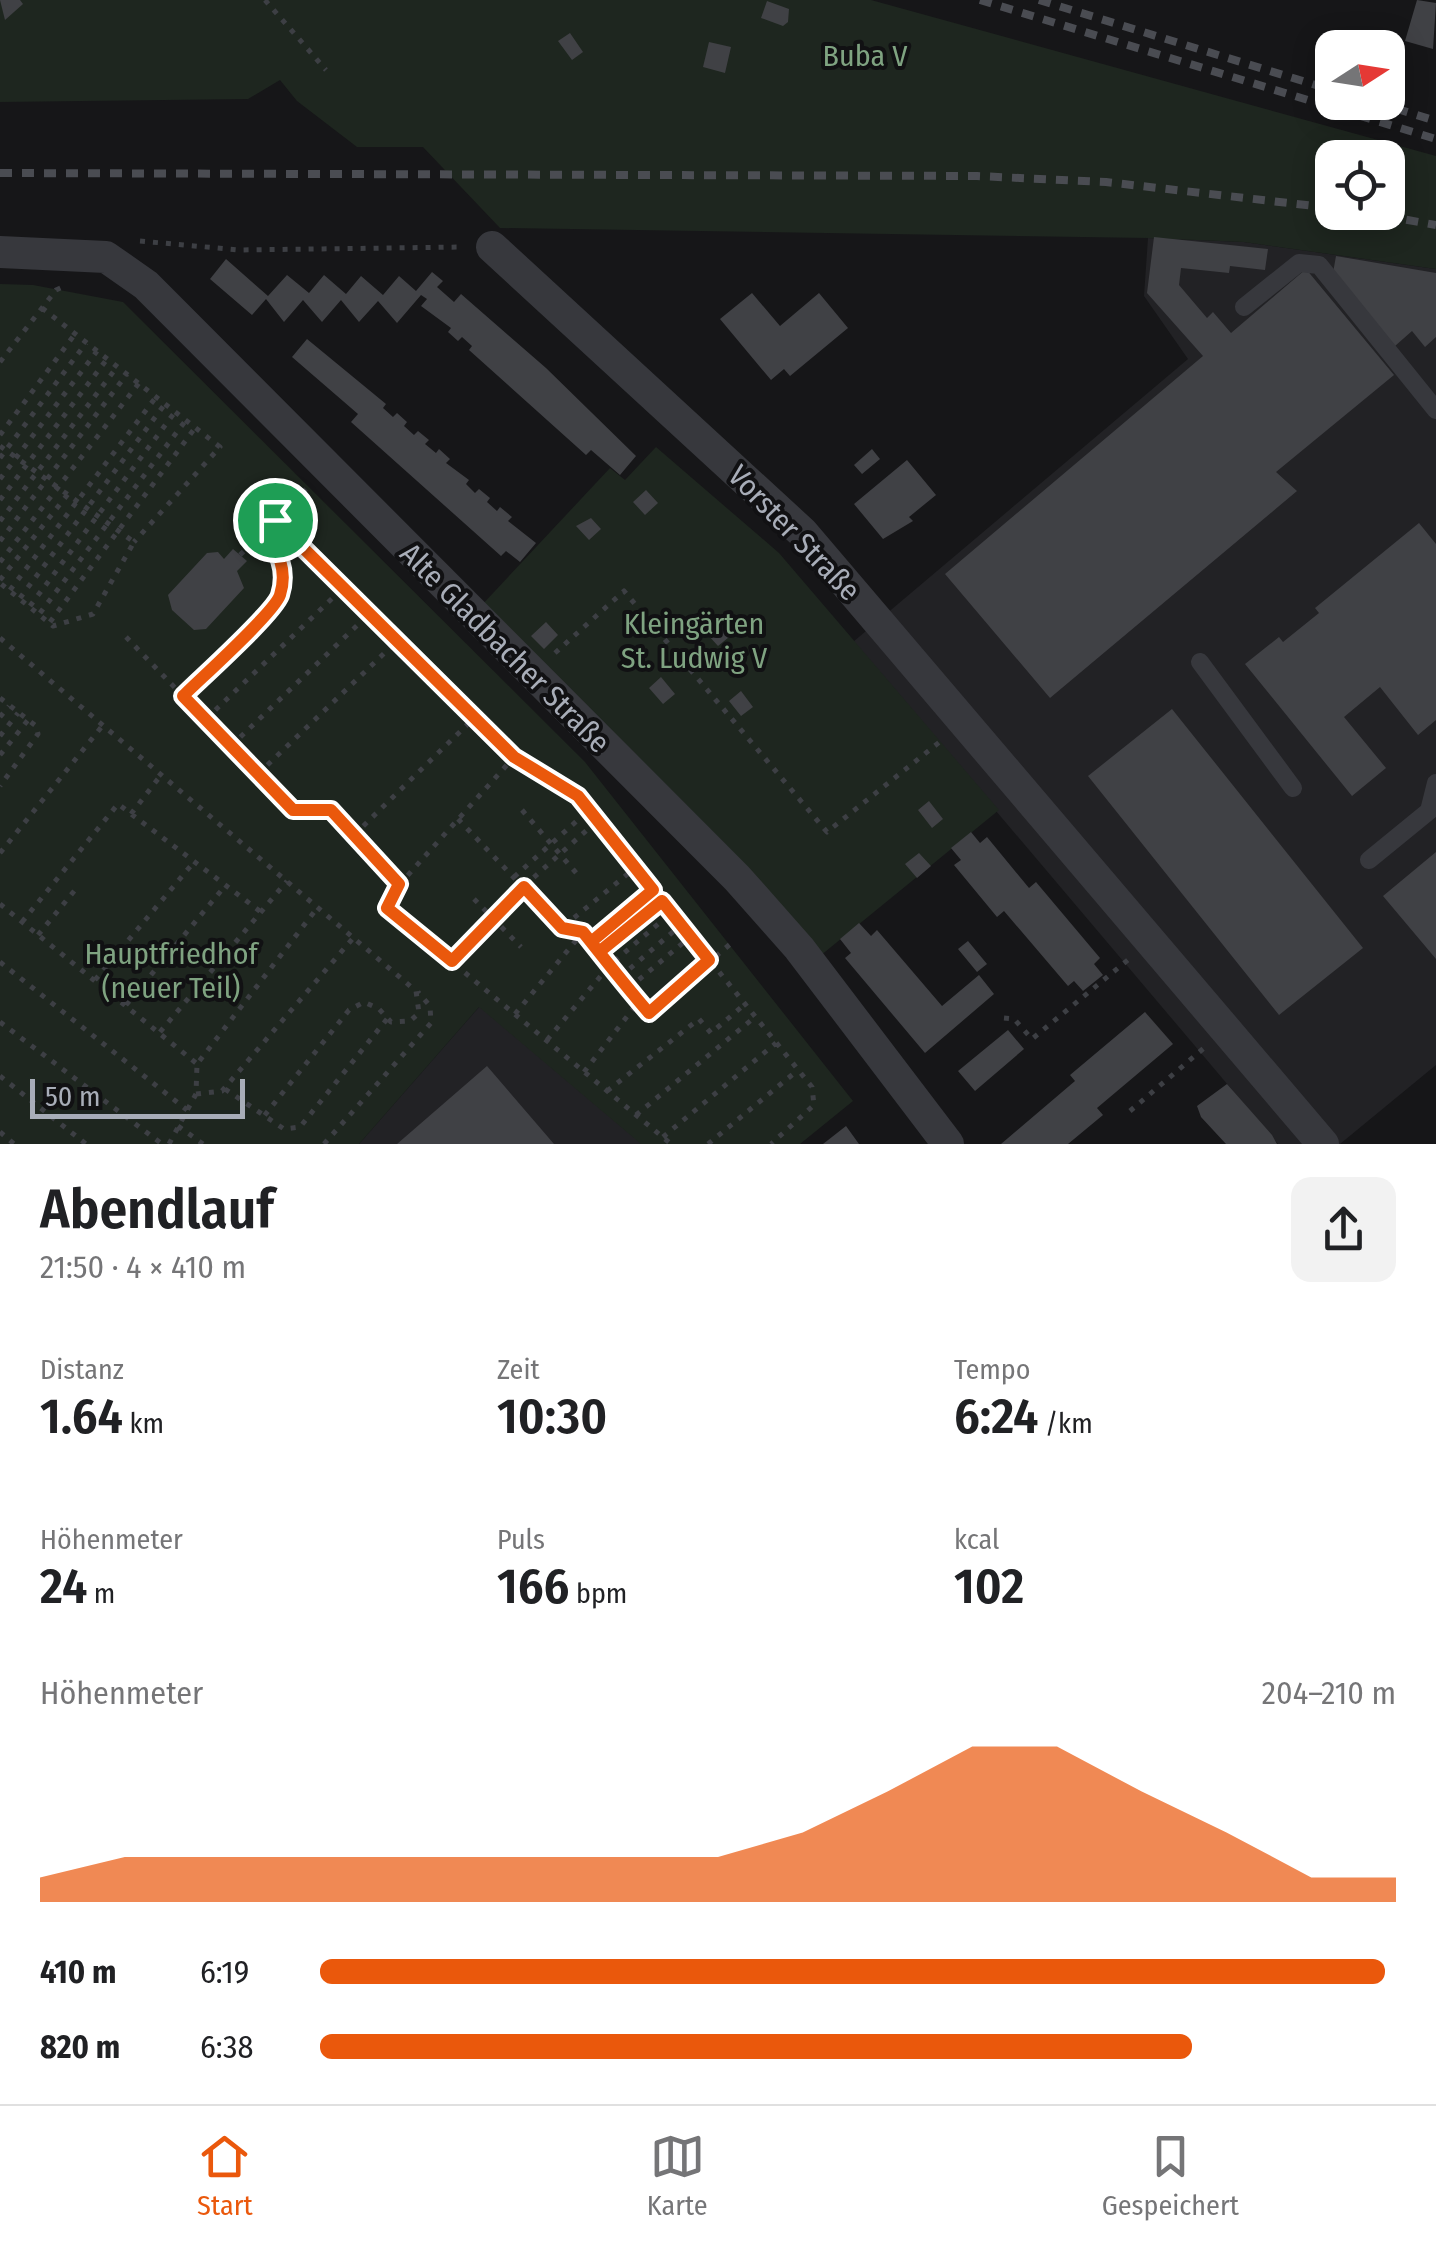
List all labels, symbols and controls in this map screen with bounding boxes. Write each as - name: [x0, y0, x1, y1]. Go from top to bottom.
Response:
- north arrow: [1315, 30, 1405, 120]
- map controls: [1315, 30, 1405, 230]
- park label: Buba V: [823, 38, 908, 74]
- button: locate: [1315, 140, 1405, 230]
- street label: Vorster Straße: [720, 458, 868, 608]
- pin: [233, 478, 318, 563]
- icon: arrive: [248, 493, 303, 548]
- street label: Alte Gladbacher Straße: [393, 536, 617, 760]
- park label: Kleingärten St. Ludwig V: [621, 606, 768, 676]
- park label: Hauptfriedhof (neuer Teil): [84, 936, 259, 1006]
- scale bar: [30, 1074, 245, 1118]
- text: 50 m: [45, 1080, 101, 1113]
- text: Abendlauf: [40, 1177, 274, 1243]
- button: share: [1291, 1177, 1396, 1282]
- text: 21:50 · 4 × 410 m: [40, 1248, 246, 1286]
- text: Distanz: [40, 1353, 124, 1386]
- text: Zeit: [497, 1353, 540, 1386]
- text: Tempo: [954, 1353, 1030, 1386]
- text: 1.64: [40, 1386, 123, 1446]
- text: 10:30: [497, 1386, 607, 1446]
- text: 6:24: [954, 1386, 1038, 1446]
- text: km: [123, 1407, 164, 1440]
- text: /km: [1038, 1407, 1093, 1440]
- text: Höhenmeter: [40, 1523, 183, 1556]
- text: Puls: [497, 1523, 545, 1556]
- text: kcal: [954, 1523, 999, 1556]
- text: 24: [40, 1556, 87, 1616]
- text: 166: [497, 1556, 569, 1616]
- text: 102: [954, 1556, 1024, 1616]
- text: m: [87, 1577, 115, 1610]
- text: bpm: [569, 1577, 627, 1610]
- text: Höhenmeter: [40, 1674, 203, 1712]
- text: 204–210 m: [1262, 1674, 1396, 1712]
- text: 410 m: [40, 1953, 116, 1991]
- text: 6:19: [200, 1953, 249, 1991]
- text: 820 m: [40, 2028, 120, 2066]
- text: 6:38: [200, 2028, 253, 2066]
- tab: Start: [197, 2129, 253, 2222]
- tab: Karte: [647, 2129, 708, 2222]
- tab: Gespeichert: [1102, 2129, 1239, 2222]

